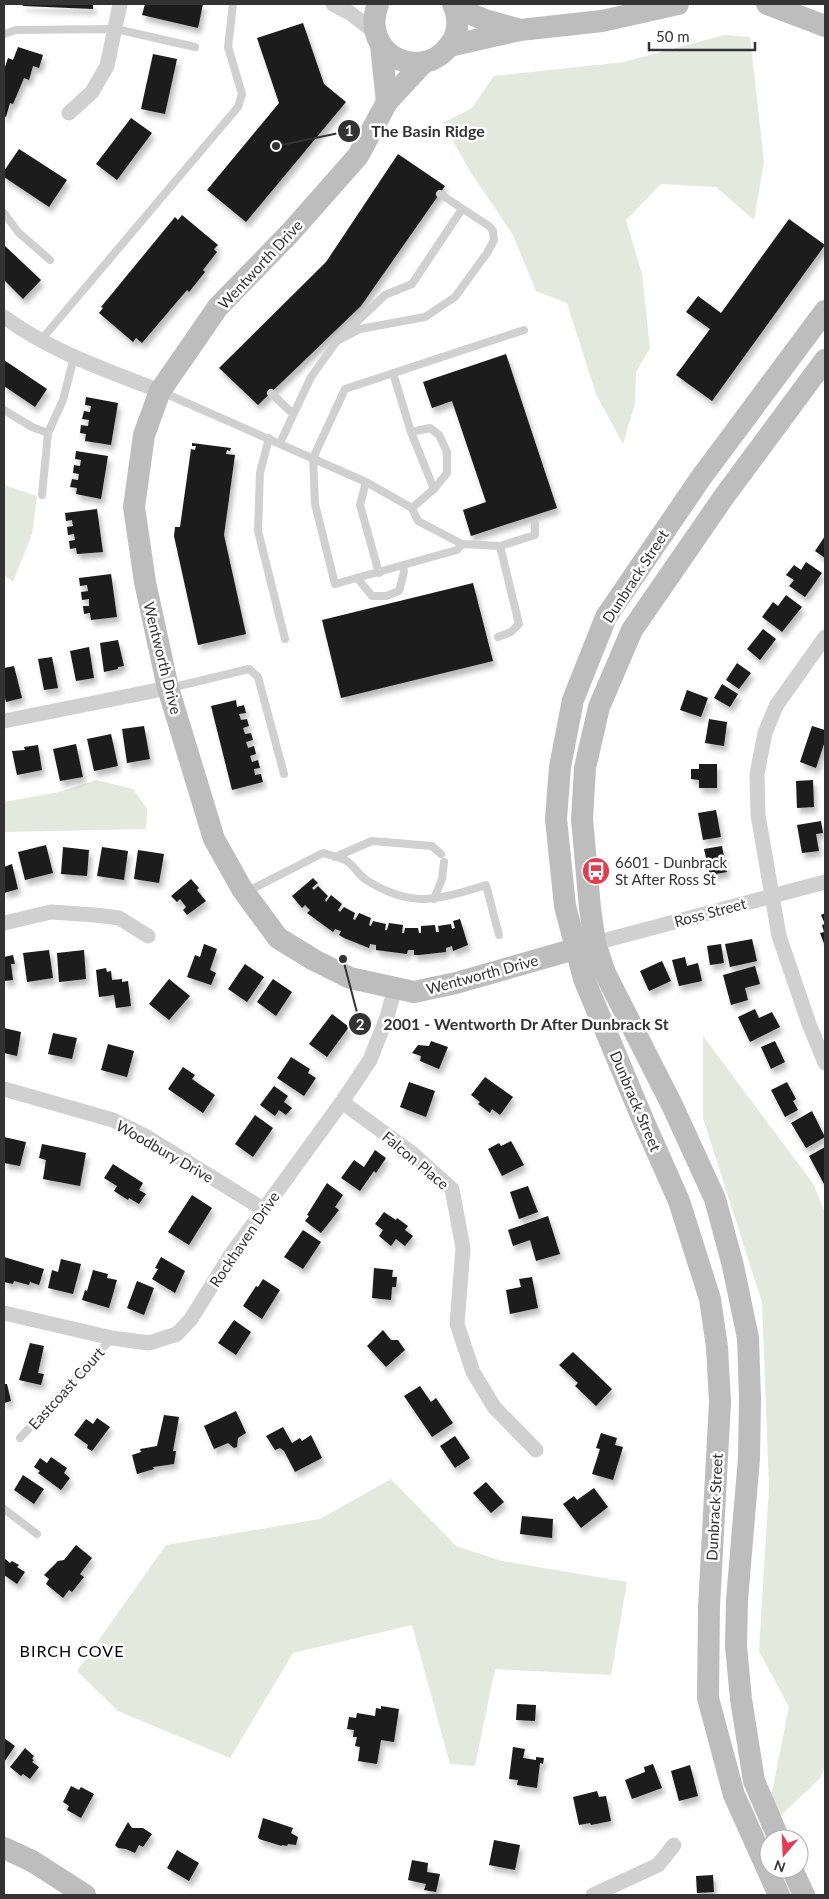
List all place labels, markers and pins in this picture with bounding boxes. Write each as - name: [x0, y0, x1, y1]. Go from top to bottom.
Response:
- callout: The Basin Ridge: [336, 116, 495, 147]
- place label: 6601 - Dunbrack St After Ross St: [615, 853, 727, 888]
- bus stop icon: 6601 - Dunbrack St After Ross St: [581, 856, 611, 886]
- callout: 2001 - Wentworth Dr After Dunbrack St: [348, 1009, 679, 1040]

